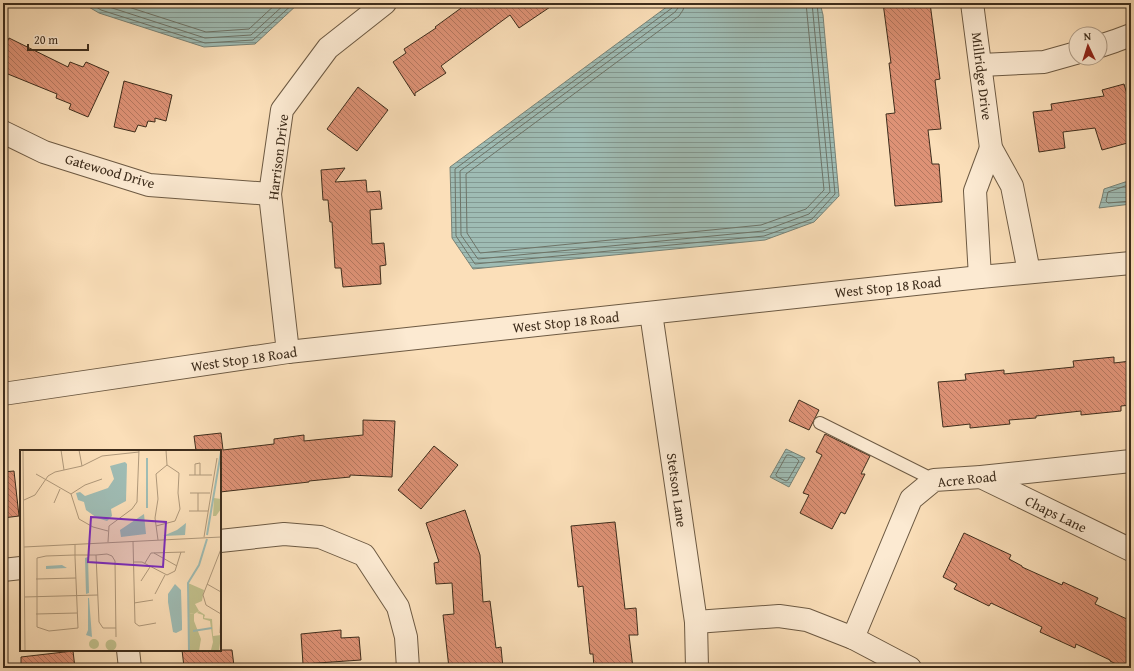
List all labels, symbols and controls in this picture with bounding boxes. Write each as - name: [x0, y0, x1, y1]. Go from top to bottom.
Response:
- scale bar: [28, 26, 88, 52]
- north arrow: [1068, 26, 1108, 66]
- text: N: [1083, 28, 1092, 44]
- text: 20 m: [34, 31, 58, 48]
- street label: Millridge Drive: [967, 31, 997, 122]
- street label: Harrison Drive: [263, 112, 293, 201]
- street label: Gatewood Drive: [63, 149, 158, 193]
- street label: West Stop 18 Road: [834, 271, 943, 303]
- street label: West Stop 18 Road: [512, 306, 621, 338]
- street label: West Stop 18 Road: [190, 342, 299, 376]
- inset map: [20, 450, 221, 651]
- street label: Stetson Lane: [662, 452, 692, 529]
- street label: Acre Road: [937, 466, 998, 492]
- street label: Chaps Lane: [1022, 491, 1090, 538]

